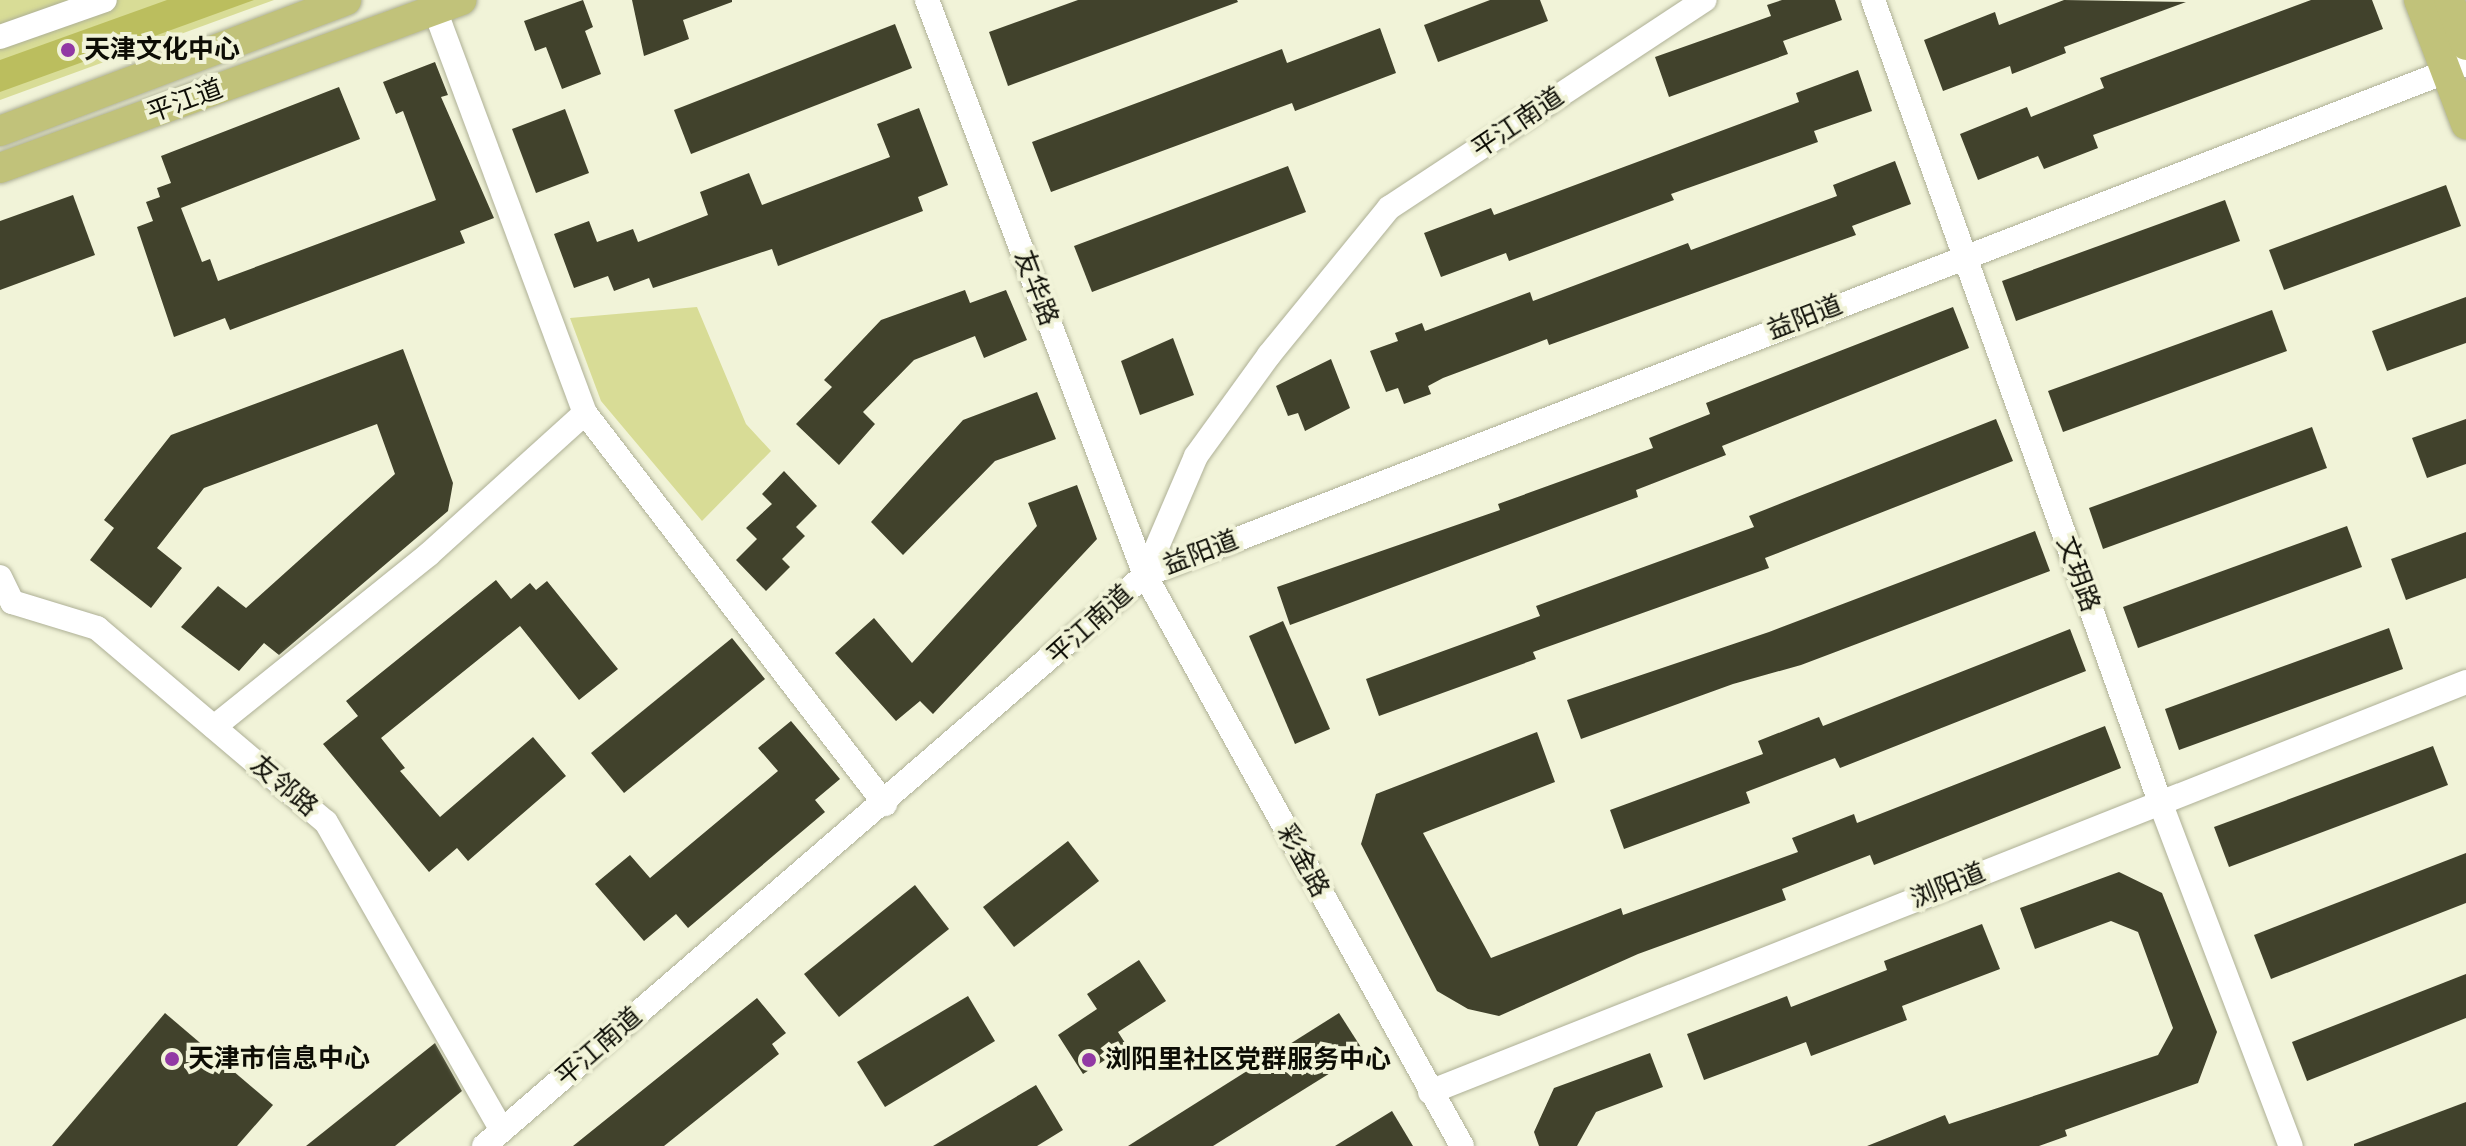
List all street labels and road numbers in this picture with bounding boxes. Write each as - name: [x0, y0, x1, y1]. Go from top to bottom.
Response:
- street label: 平江道: [143, 73, 227, 129]
- street label: 平江南道: [1466, 81, 1570, 165]
- street label: 友华路: [1007, 246, 1065, 330]
- street label: 益阳道: [1763, 289, 1847, 347]
- street label: 益阳道: [1159, 524, 1243, 582]
- street label: 文玥路: [2050, 532, 2106, 616]
- street label: 平江南道: [1041, 579, 1139, 671]
- street label: 友邻路: [244, 749, 324, 823]
- street label: 彩金路: [1270, 819, 1336, 903]
- street label: 浏阳道: [1906, 857, 1990, 915]
- street label: 平江南道: [550, 1001, 648, 1093]

